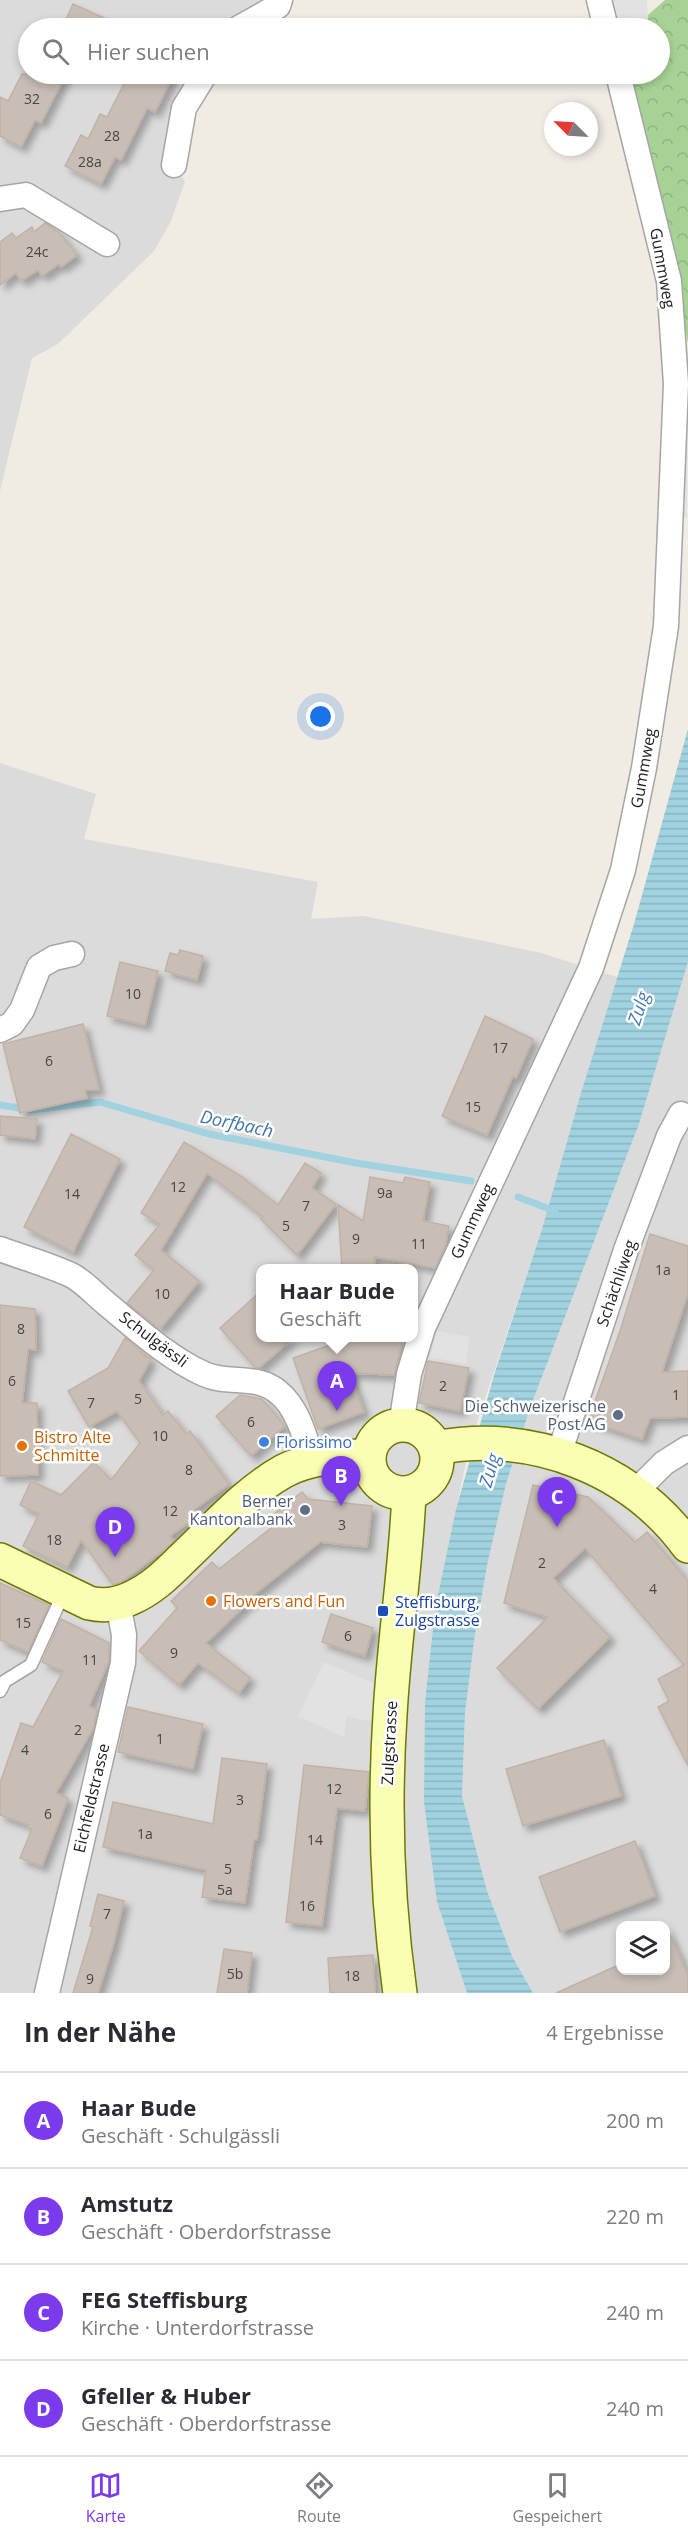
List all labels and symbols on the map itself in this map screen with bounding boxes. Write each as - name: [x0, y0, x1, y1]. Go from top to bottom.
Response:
- house number: 32: [24, 89, 40, 108]
- north arrow: [544, 102, 598, 156]
- house number: 28: [104, 126, 120, 145]
- house number: 28a: [78, 152, 102, 171]
- street label: Gummweg: [645, 226, 681, 310]
- house number: 24c: [26, 242, 49, 261]
- your location: [306, 702, 335, 731]
- street label: Gummweg: [625, 726, 661, 810]
- house number: 10: [125, 984, 141, 1003]
- water label: Zulg: [621, 988, 655, 1029]
- house number: 17: [492, 1038, 508, 1057]
- house number: 6: [45, 1051, 53, 1070]
- house number: 15: [465, 1097, 481, 1116]
- water label: Dorfbach: [198, 1104, 276, 1142]
- house number: 12: [170, 1177, 186, 1196]
- street label: Gummweg: [445, 1179, 499, 1262]
- house number: 9a: [377, 1183, 393, 1202]
- house number: 14: [64, 1184, 80, 1203]
- house number: 7: [302, 1196, 310, 1215]
- house number: 5: [282, 1216, 290, 1235]
- house number: 9: [352, 1229, 360, 1248]
- house number: 11: [411, 1234, 427, 1253]
- street label: Schächliweg: [591, 1236, 641, 1329]
- house number: 1a: [655, 1260, 671, 1279]
- house number: 10: [154, 1284, 170, 1303]
- street label: Schulgässli: [115, 1306, 193, 1372]
- house number: 8: [17, 1319, 25, 1338]
- pin: A: [318, 1362, 356, 1411]
- house number: 6: [8, 1371, 16, 1390]
- house number: 2: [439, 1376, 447, 1395]
- house number: 1: [672, 1385, 680, 1404]
- house number: 5: [134, 1389, 142, 1408]
- house number: 7: [87, 1393, 95, 1412]
- place label: Die Schweizerische Post AG: [464, 1395, 606, 1435]
- marker: Die Schweizerische Post AG: [611, 1408, 625, 1422]
- house number: 6: [247, 1412, 255, 1431]
- place label: Bistro Alte Schmitte: [34, 1426, 111, 1466]
- house number: 10: [152, 1426, 168, 1445]
- place label: Florissimo: [276, 1431, 352, 1453]
- marker: Florissimo: [257, 1435, 271, 1449]
- marker: Bistro Alte Schmitte: [15, 1439, 29, 1453]
- water label: Zulg: [473, 1450, 505, 1491]
- pin: B: [322, 1456, 360, 1506]
- house number: 8: [185, 1460, 193, 1479]
- pin: C: [538, 1478, 576, 1527]
- place label: Berner Kantonalbank: [190, 1490, 294, 1530]
- house number: 12: [162, 1501, 178, 1520]
- marker: Berner Kantonalbank: [298, 1503, 312, 1517]
- pin: D: [96, 1508, 134, 1557]
- house number: 3: [338, 1515, 346, 1534]
- house number: 18: [46, 1530, 62, 1549]
- house number: 2: [538, 1553, 546, 1572]
- house number: 4: [649, 1579, 657, 1598]
- place label: Flowers and Fun: [223, 1590, 345, 1612]
- place label: Steffisburg, Zulgstrasse: [395, 1591, 480, 1631]
- marker: Flowers and Fun: [204, 1594, 218, 1608]
- marker: Steffisburg, Zulgstrasse: [376, 1604, 390, 1618]
- house number: 15: [15, 1613, 31, 1632]
- house number: 6: [344, 1626, 352, 1645]
- house number: 9: [170, 1643, 178, 1662]
- house number: 11: [82, 1650, 98, 1669]
- street label: Zulgstrasse: [376, 1700, 402, 1786]
- house number: 2: [74, 1720, 82, 1739]
- house number: 1: [156, 1729, 164, 1748]
- house number: 4: [21, 1740, 29, 1759]
- street label: Eichfeldstrasse: [68, 1741, 114, 1855]
- house number: 12: [326, 1779, 342, 1798]
- house number: 3: [236, 1790, 244, 1809]
- house number: 6: [44, 1804, 52, 1823]
- house number: 1a: [137, 1824, 153, 1843]
- house number: 14: [307, 1830, 323, 1849]
- house number: 5: [224, 1859, 232, 1878]
- house number: 5a: [217, 1880, 233, 1899]
- house number: 16: [299, 1896, 315, 1915]
- house number: 7: [103, 1904, 111, 1923]
- house number: 5b: [227, 1964, 243, 1983]
- house number: 18: [344, 1966, 360, 1985]
- house number: 9: [86, 1969, 94, 1988]

